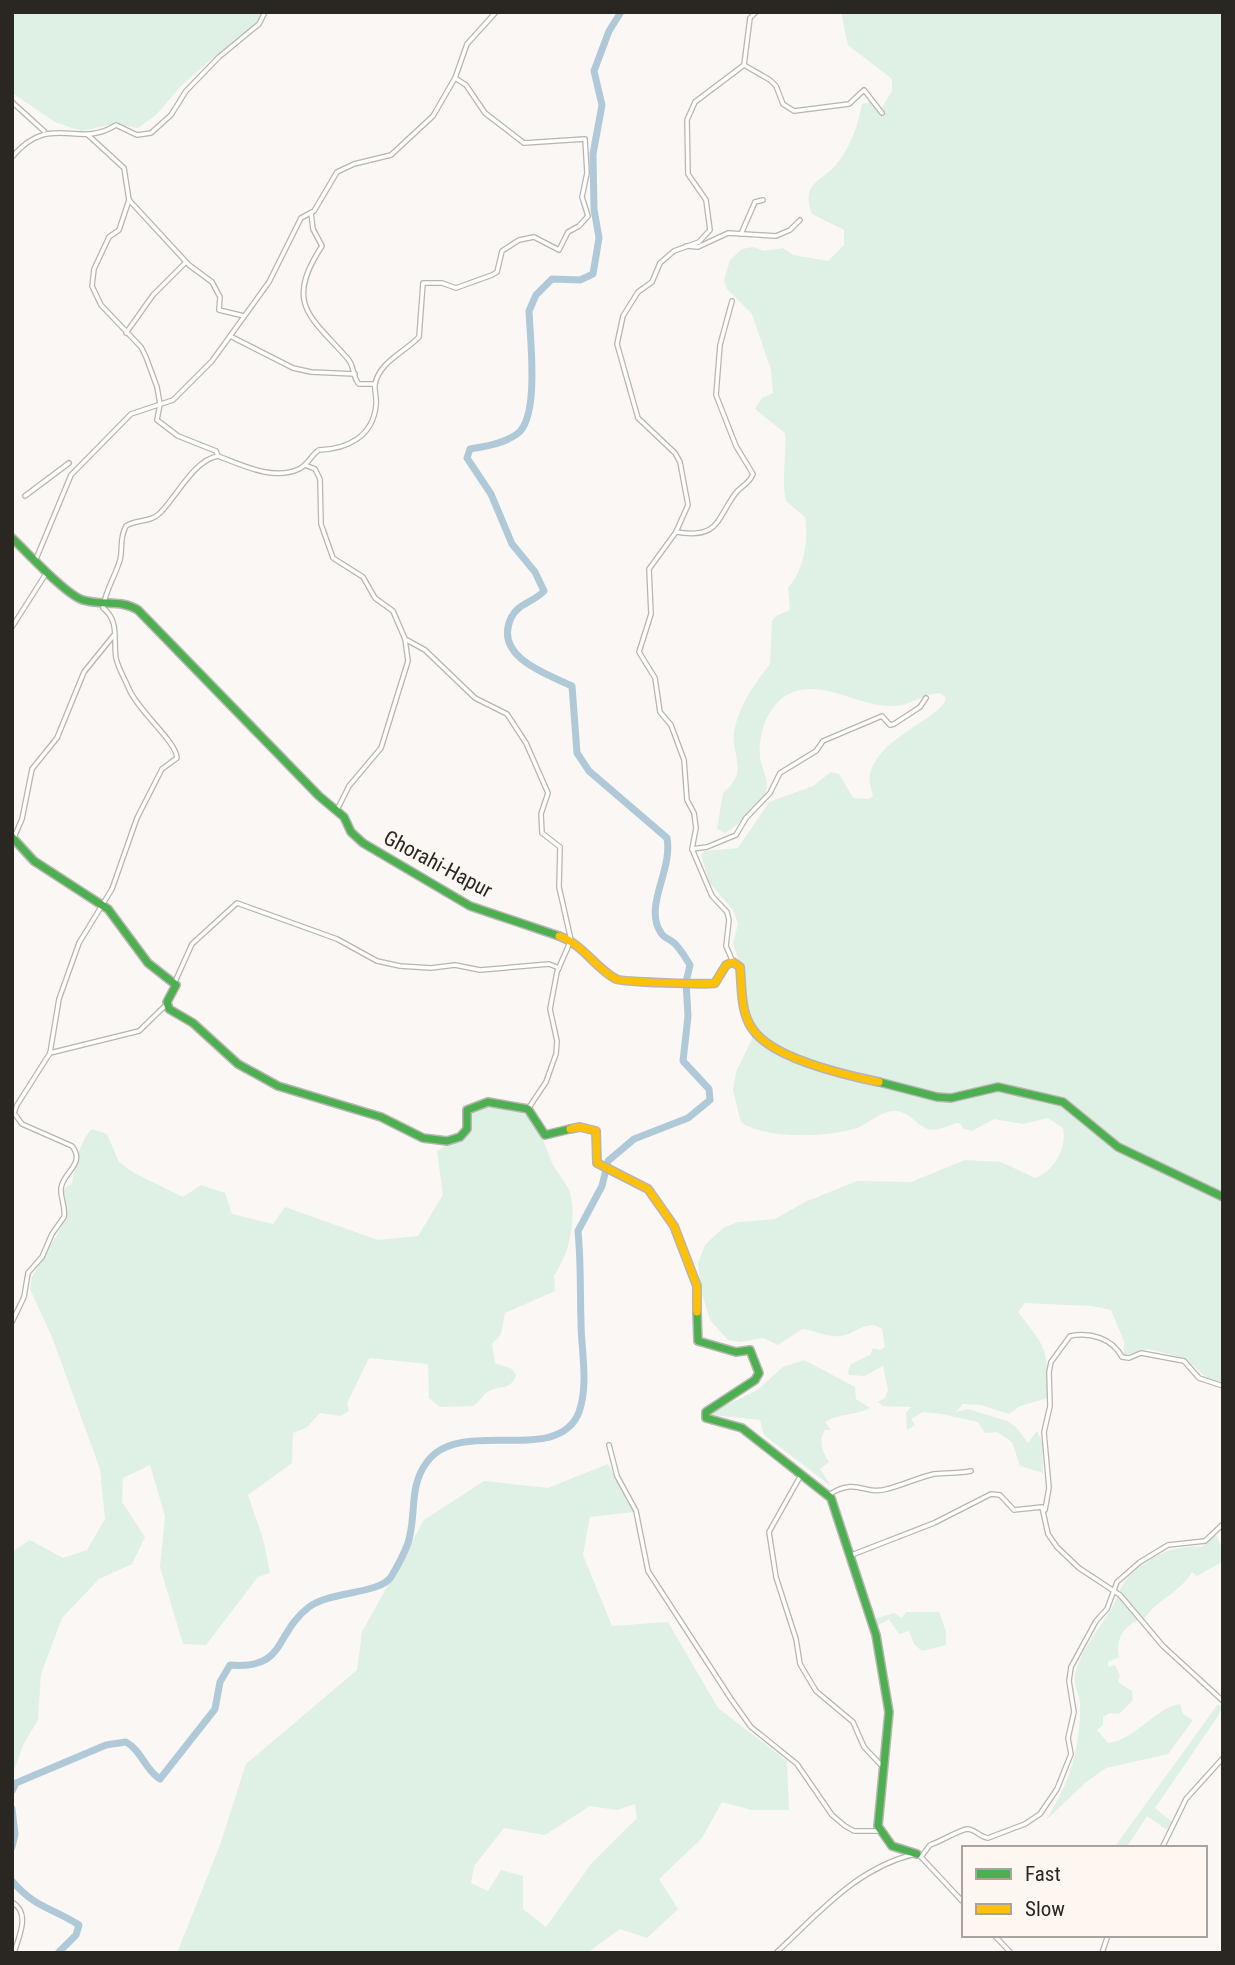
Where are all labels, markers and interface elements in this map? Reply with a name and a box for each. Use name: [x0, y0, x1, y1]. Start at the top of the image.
street label: Ghorahi-Hapur: [380, 825, 496, 903]
legend: [962, 1846, 1207, 1937]
text: Fast: [1025, 1862, 1061, 1886]
text: Slow: [1025, 1897, 1065, 1921]

